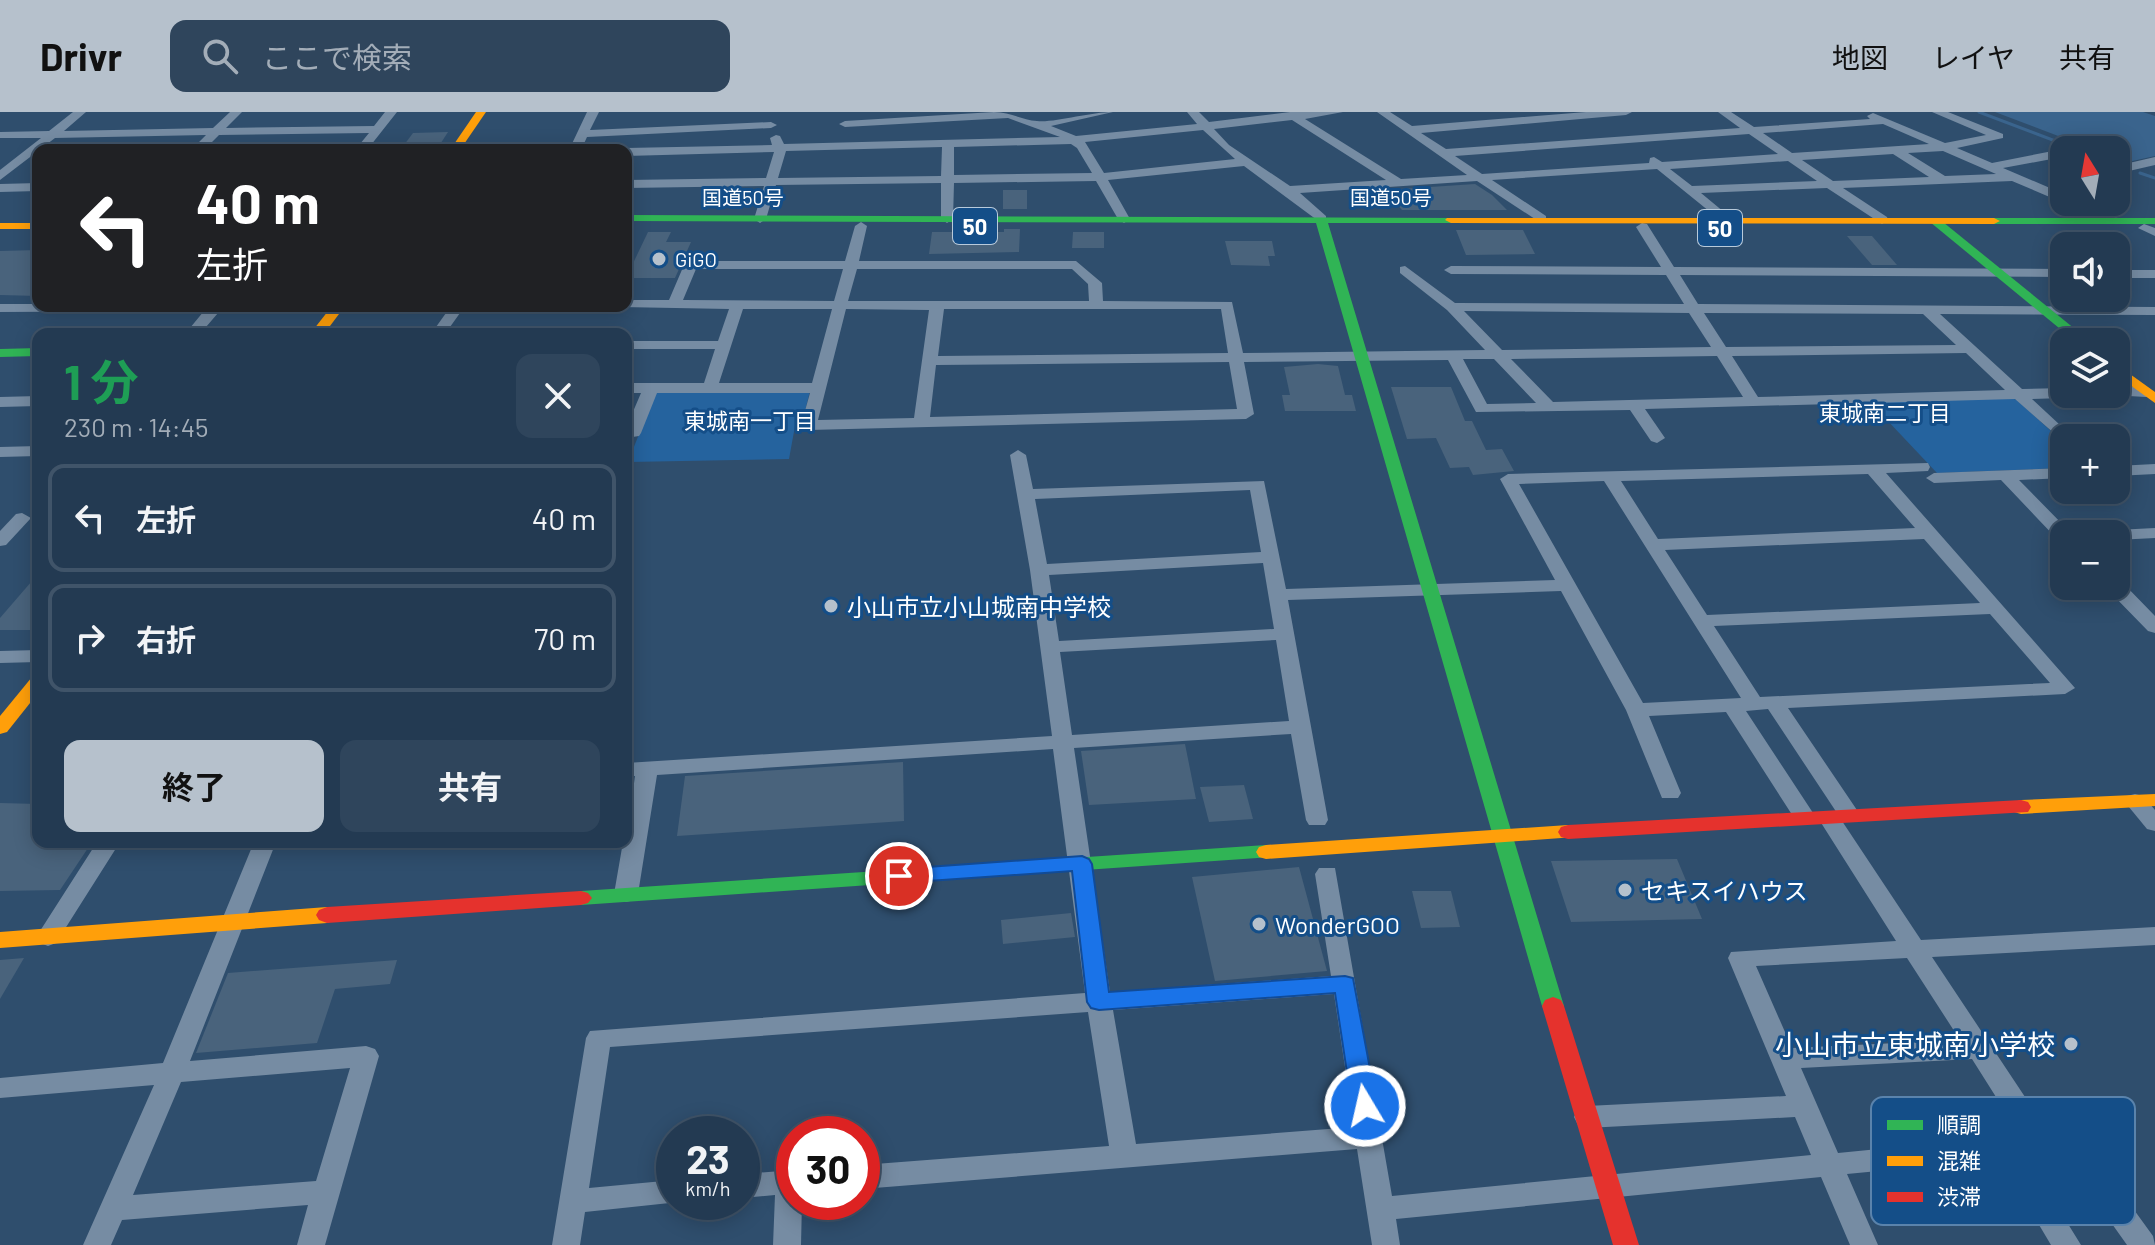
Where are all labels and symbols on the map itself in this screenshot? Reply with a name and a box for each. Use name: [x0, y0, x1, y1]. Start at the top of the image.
north arrow: [2050, 136, 2130, 216]
street label: 国道50号: [702, 185, 784, 209]
street label: 国道50号: [1350, 185, 1432, 209]
road number: 50: [953, 208, 997, 244]
road number: 50: [1698, 210, 1742, 246]
place label: GiGO: [675, 247, 717, 271]
marker: GiGO: [650, 250, 668, 268]
district label: 東城南二丁目: [1819, 399, 1951, 425]
district label: 東城南一丁目: [684, 407, 816, 433]
place label: 小山市立小山城南中学校: [847, 592, 1111, 621]
marker: 小山市立小山城南中学校: [822, 597, 840, 615]
pin: [865, 842, 933, 910]
place label: セキスイハウス: [1641, 876, 1808, 905]
marker: セキスイハウス: [1616, 881, 1634, 899]
place label: WonderGOO: [1275, 910, 1400, 939]
marker: WonderGOO: [1250, 915, 1268, 933]
place label: 小山市立東城南小学校: [1775, 1027, 2055, 1061]
marker: 小山市立東城南小学校: [2062, 1035, 2080, 1053]
position arrow: [1323, 1064, 1407, 1148]
legend: [1871, 1097, 2135, 1225]
text: 順調: [1937, 1111, 1981, 1137]
speed limit sign: 30: [776, 1116, 880, 1220]
text: 混雑: [1937, 1147, 1981, 1173]
text: 渋滞: [1937, 1183, 1981, 1209]

